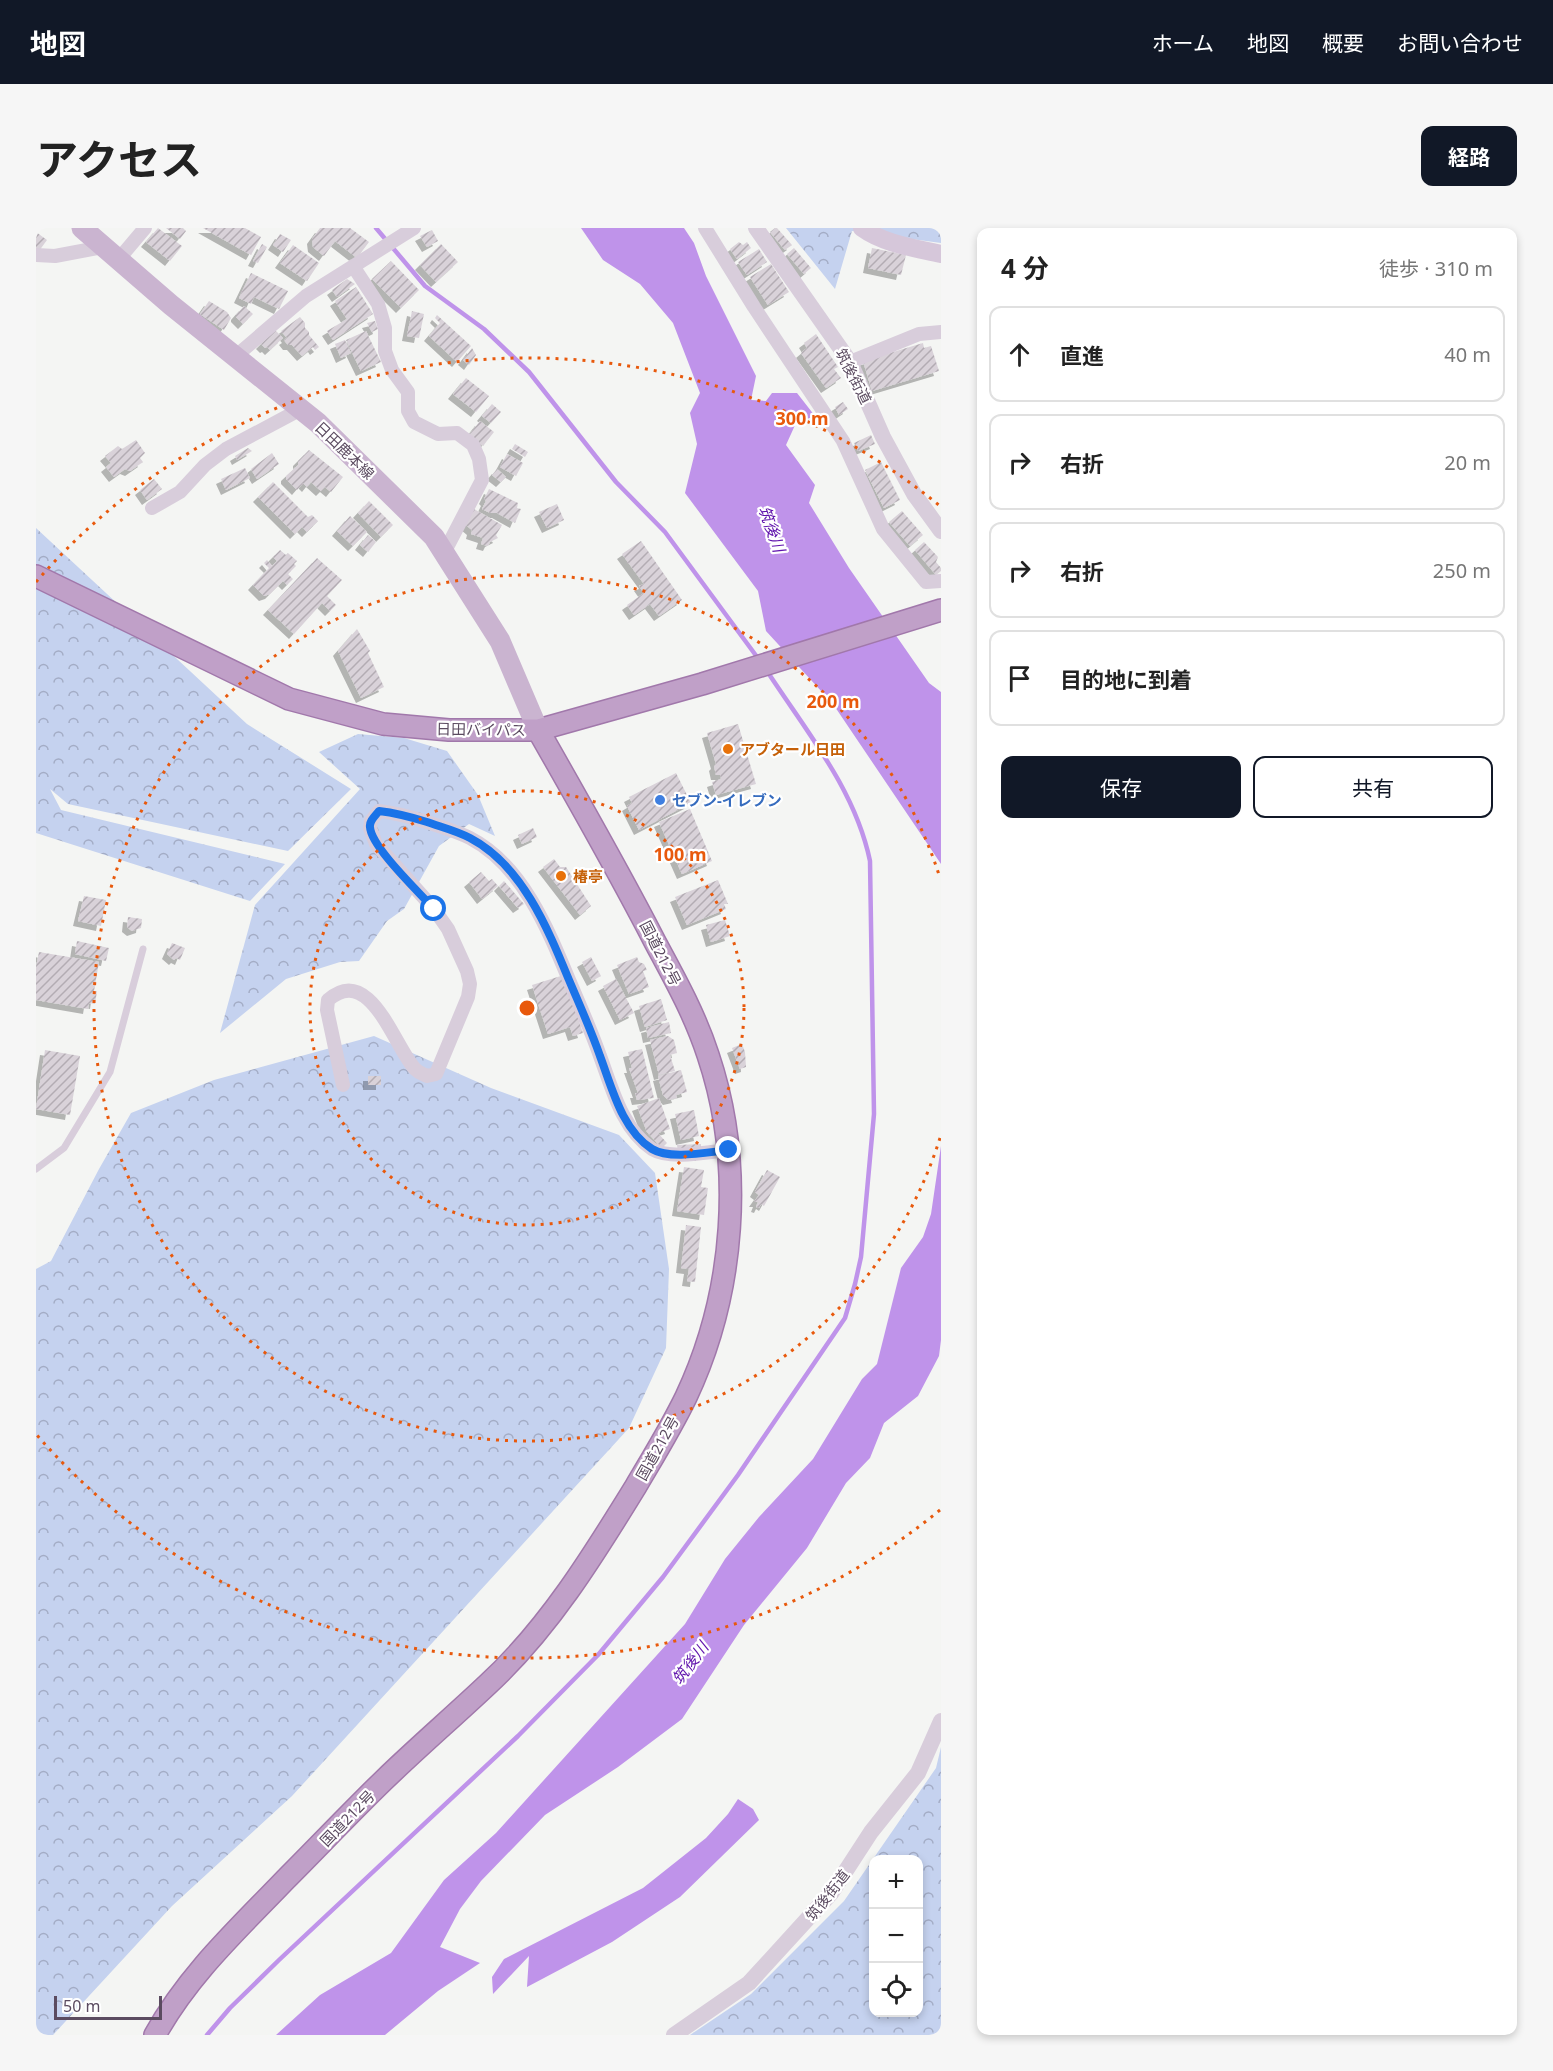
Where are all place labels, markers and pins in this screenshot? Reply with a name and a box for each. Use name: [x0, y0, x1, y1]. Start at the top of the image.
place label: アブタール日田: [740, 739, 845, 759]
marker: アブタール日田: [721, 742, 735, 756]
place label: セブン-イレブン: [672, 790, 782, 810]
marker: セブン-イレブン: [653, 793, 667, 807]
place label: 椿亭: [573, 866, 603, 886]
marker: 椿亭: [554, 869, 568, 883]
centre of rings: [517, 998, 537, 1018]

